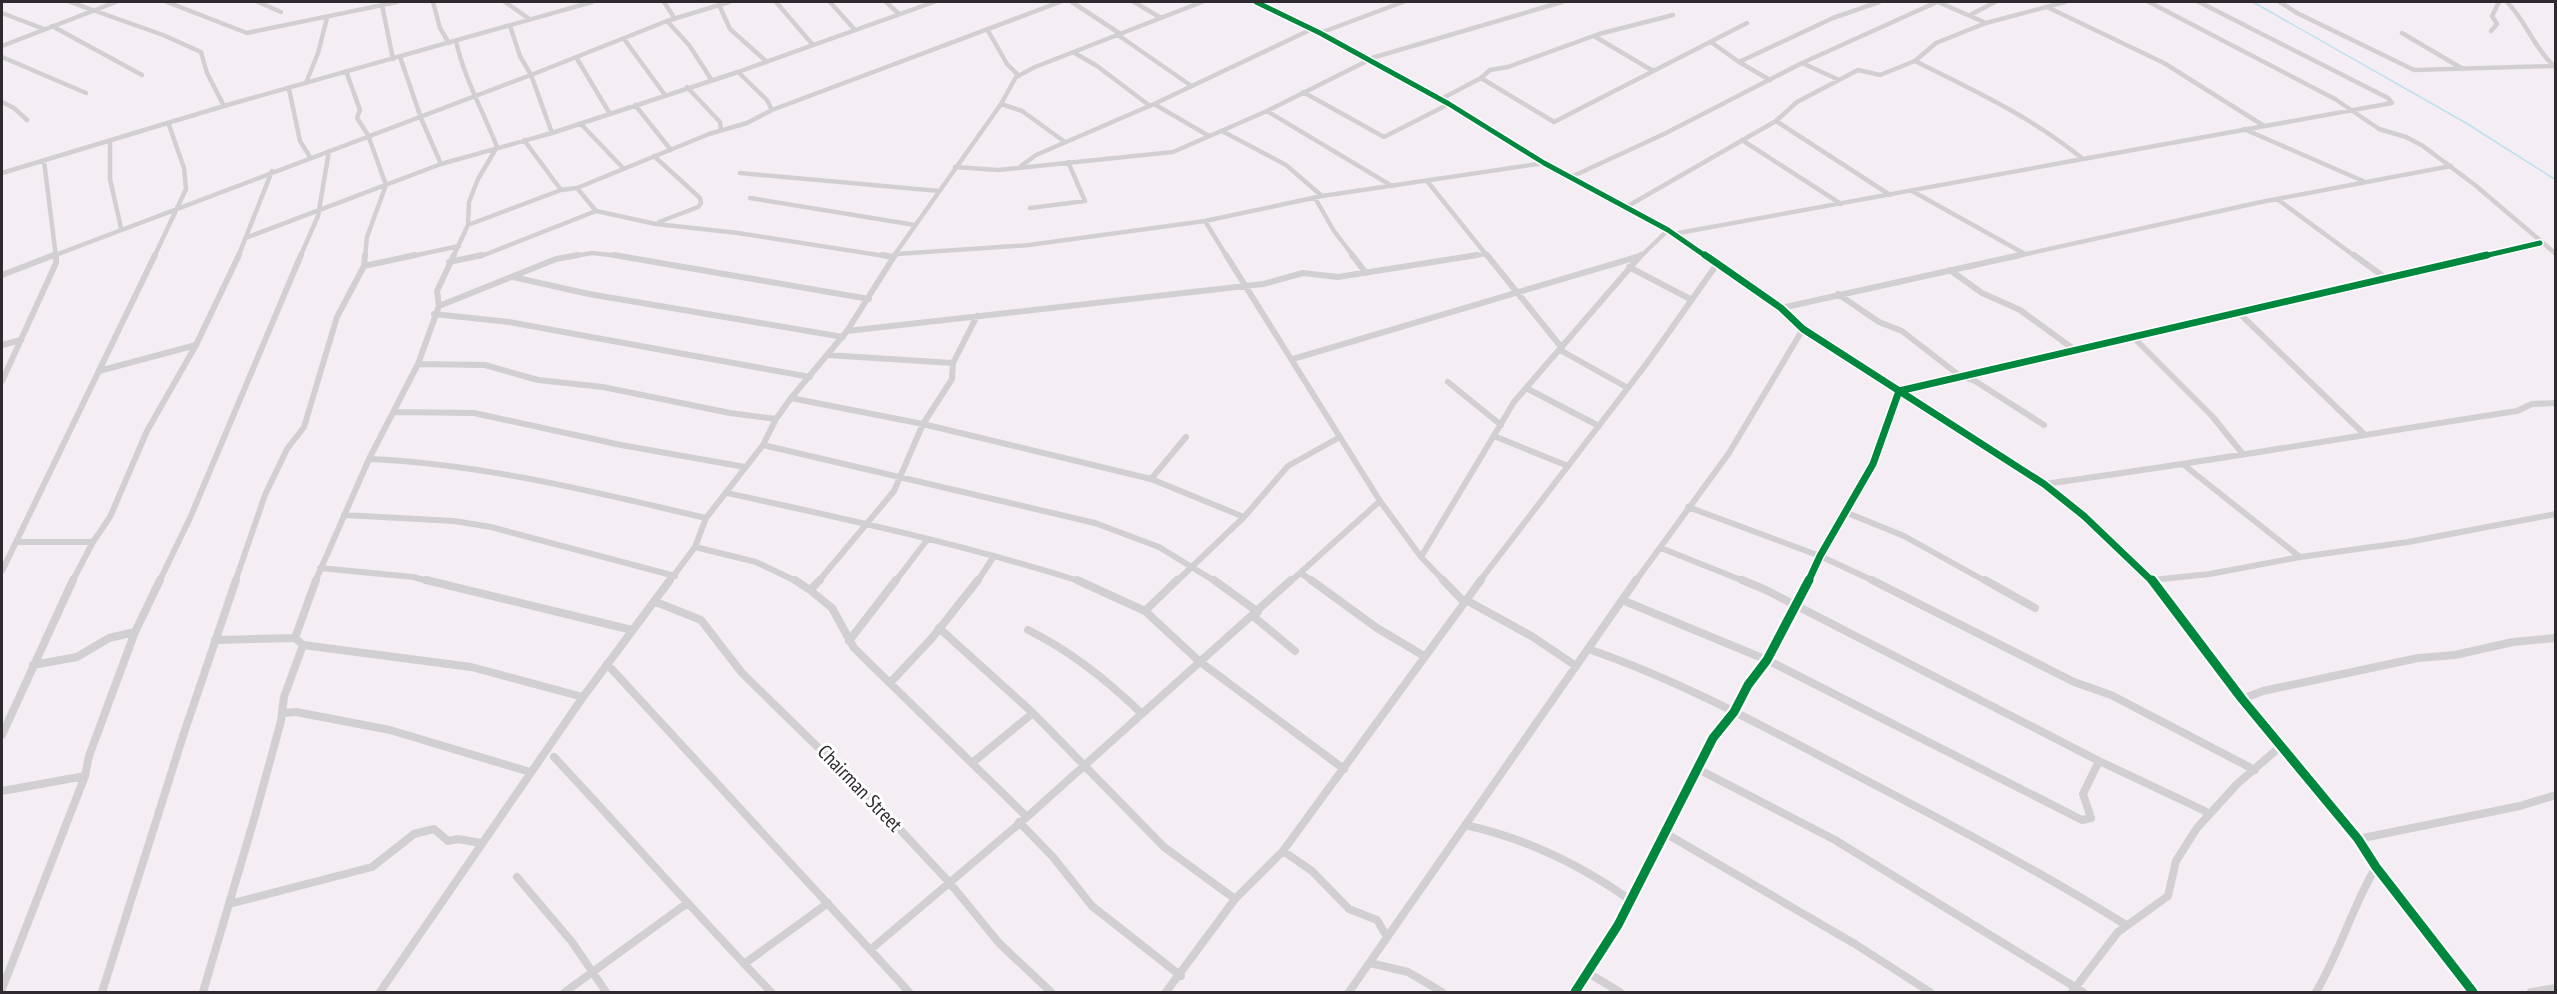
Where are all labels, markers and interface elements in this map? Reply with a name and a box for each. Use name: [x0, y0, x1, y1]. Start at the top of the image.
street label: Chairman Street: [812, 739, 908, 837]

